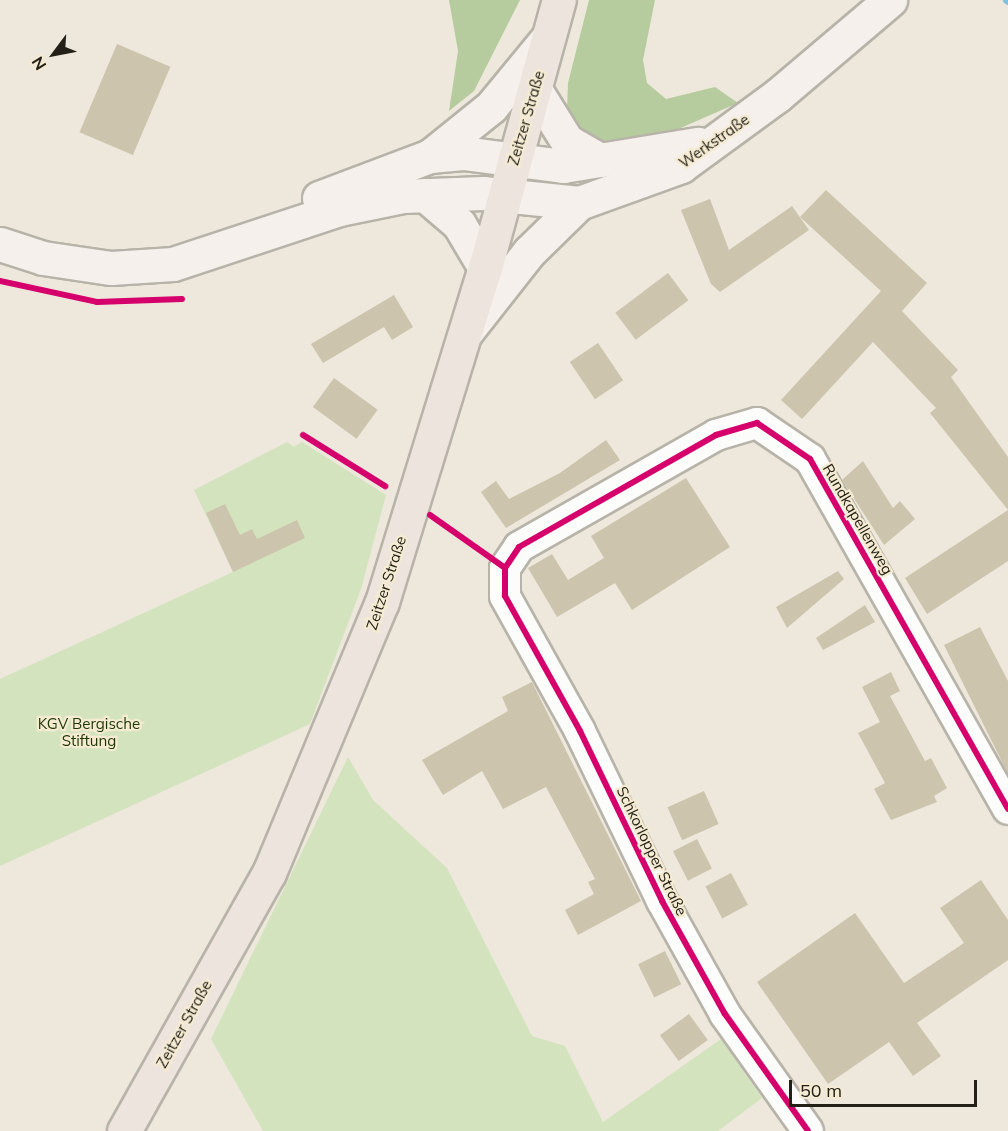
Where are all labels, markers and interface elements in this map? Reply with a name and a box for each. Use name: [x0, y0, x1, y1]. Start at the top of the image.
north arrow: [24, 24, 84, 84]
text: N: [27, 53, 50, 74]
street label: Zeitzer Straße: [504, 69, 548, 167]
street label: Werkstraße: [675, 110, 753, 172]
street label: Rundkapellenweg: [819, 460, 897, 578]
street label: Zeitzer Straße: [362, 534, 410, 632]
park label: KGV Bergische Stiftung: [38, 714, 140, 749]
street label: Schkorlopper Straße: [613, 784, 691, 918]
street label: Zeitzer Straße: [153, 977, 215, 1071]
scale bar: [792, 1068, 980, 1106]
text: 50 m: [800, 1079, 842, 1102]

